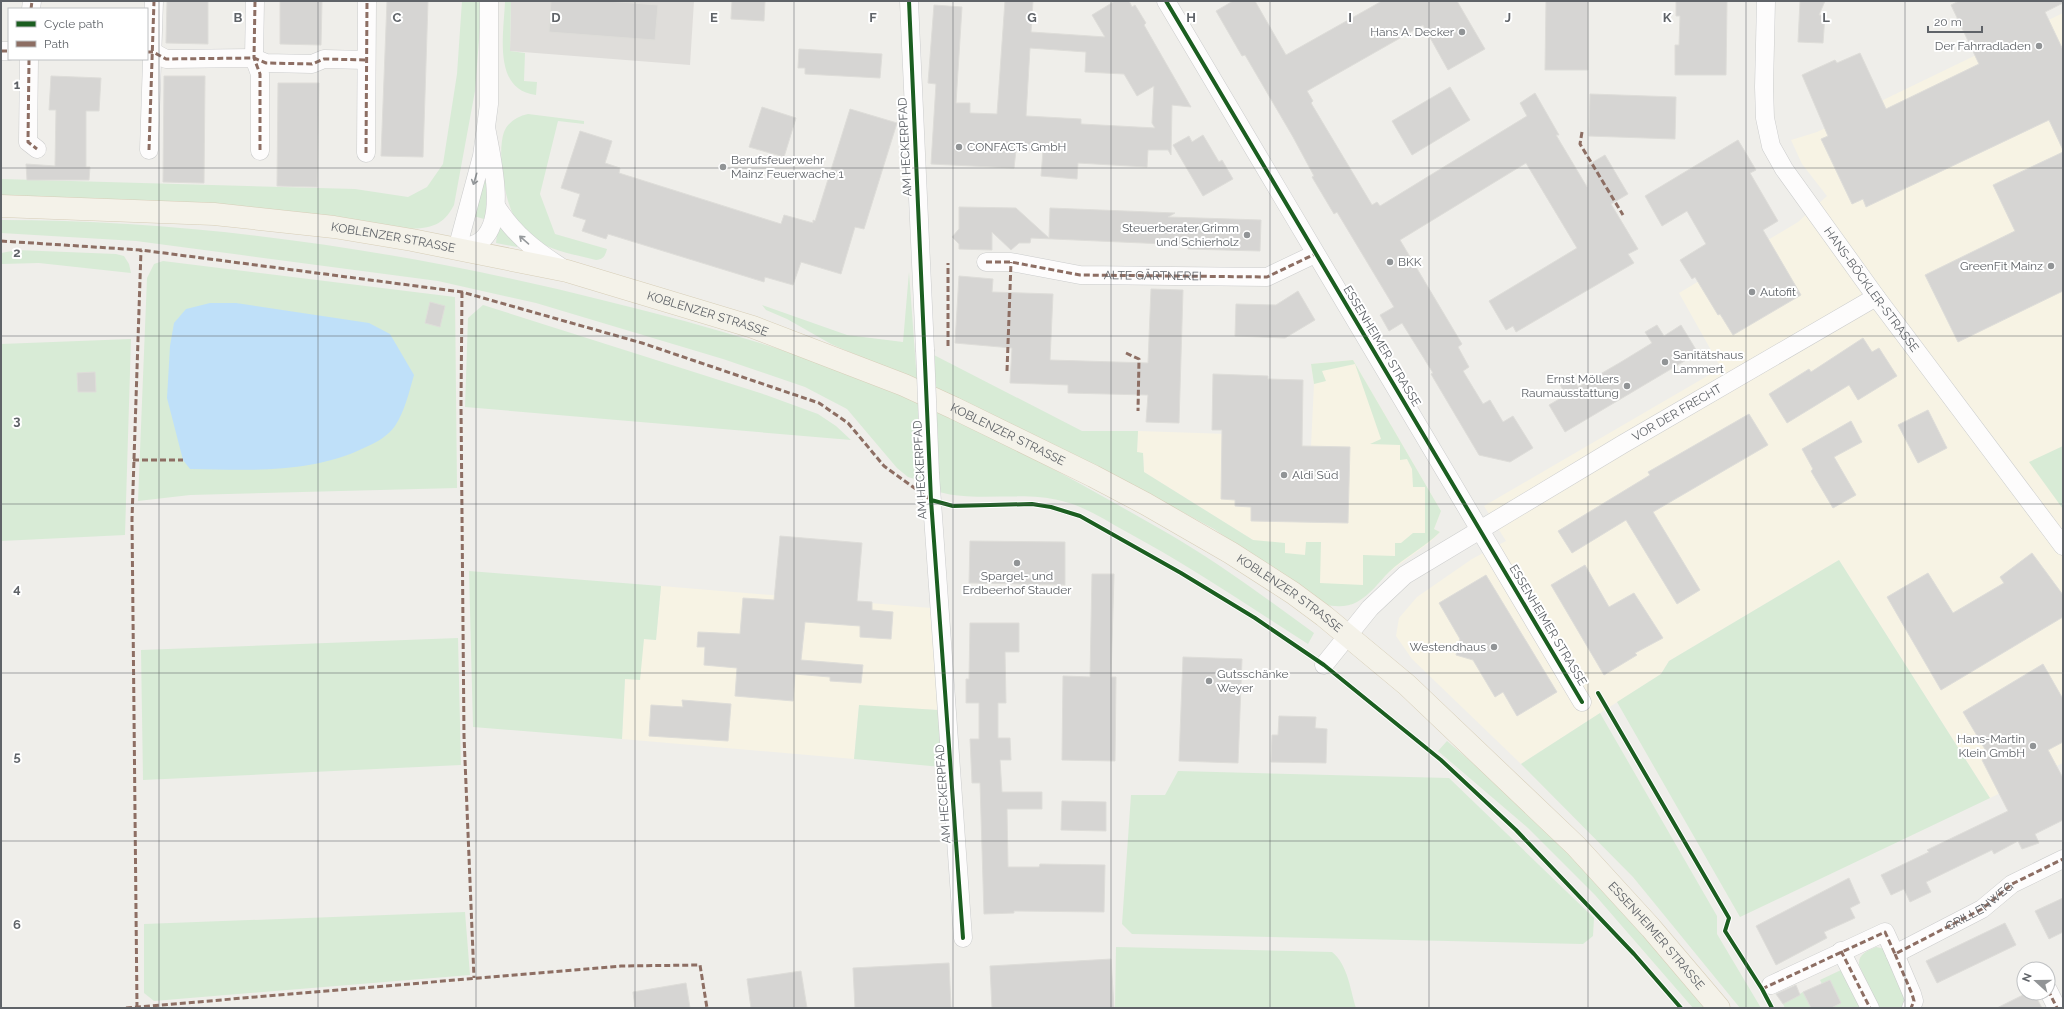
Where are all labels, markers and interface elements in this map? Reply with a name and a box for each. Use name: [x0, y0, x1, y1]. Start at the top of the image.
legend: [8, 8, 148, 60]
scale bar: [1928, 8, 1982, 34]
text: B: [234, 10, 243, 25]
text: C: [393, 10, 402, 25]
text: D: [551, 10, 561, 25]
text: E: [710, 10, 718, 25]
text: F: [869, 10, 877, 25]
text: G: [1027, 10, 1037, 25]
text: H: [1186, 10, 1196, 25]
text: I: [1348, 10, 1352, 25]
text: J: [1505, 10, 1511, 25]
text: K: [1663, 10, 1672, 25]
text: L: [1822, 10, 1830, 25]
text: 20 m: [1934, 15, 1962, 29]
text: Cycle path: [44, 17, 103, 31]
place label: Hans A. Decker: [1370, 25, 1455, 39]
marker: Hans A. Decker: [1457, 27, 1467, 37]
text: Path: [44, 37, 69, 51]
place label: Der Fahrradladen: [1935, 39, 2031, 53]
marker: Der Fahrradladen: [2034, 41, 2044, 51]
text: 1: [14, 77, 21, 92]
street label: AM HECKERPFAD: [895, 97, 915, 197]
place label: CONFACTs GmbH: [967, 140, 1066, 154]
marker: CONFACTs GmbH: [954, 142, 964, 152]
place label: Berufsfeuerwehr Mainz Feuerwache 1: [731, 153, 844, 181]
marker: Berufsfeuerwehr Mainz Feuerwache 1: [718, 162, 728, 172]
one-way arrow: [471, 172, 478, 185]
street label: KOBLENZER STRASSE: [330, 220, 457, 256]
place label: Steuerberater Grimm und Schierholz: [1122, 221, 1239, 249]
street label: HANS-BÖCKLER-STRASSE: [1821, 224, 1922, 355]
marker: Steuerberater Grimm und Schierholz: [1242, 230, 1252, 240]
one-way arrow: [519, 236, 529, 245]
text: 2: [13, 245, 21, 260]
place label: BKK: [1398, 255, 1422, 269]
marker: BKK: [1385, 257, 1395, 267]
place label: GreenFit Mainz: [1960, 259, 2043, 273]
marker: GreenFit Mainz: [2046, 261, 2056, 271]
street label: ALTE GÄRTNEREI: [1104, 268, 1202, 283]
street label: ESSENHEIMER STRASSE: [1340, 283, 1424, 409]
place label: Autofit: [1760, 285, 1796, 299]
marker: Autofit: [1747, 287, 1757, 297]
street label: KOBLENZER STRASSE: [645, 289, 770, 339]
place label: Sanitätshaus Lammert: [1673, 348, 1743, 376]
marker: Sanitätshaus Lammert: [1660, 357, 1670, 367]
place label: Ernst Möllers Raumausstattung: [1521, 372, 1619, 400]
marker: Ernst Möllers Raumausstattung: [1622, 381, 1632, 391]
street label: VOR DER FRECHT: [1630, 381, 1725, 444]
street label: KOBLENZER STRASSE: [948, 400, 1068, 468]
text: 3: [13, 413, 21, 428]
street label: AM HECKERPFAD: [910, 420, 930, 520]
place label: Aldi Süd: [1292, 468, 1338, 482]
marker: Aldi Süd: [1279, 470, 1289, 480]
street label: KOBLENZER STRASSE: [1234, 552, 1345, 635]
marker: Spargel- und Erdbeerhof Stauder: [1012, 558, 1022, 568]
street label: ESSENHEIMER STRASSE: [1506, 562, 1590, 688]
place label: Spargel- und Erdbeerhof Stauder: [963, 569, 1072, 597]
text: 4: [13, 581, 21, 596]
place label: Westendhaus: [1410, 640, 1486, 654]
marker: Westendhaus: [1489, 642, 1499, 652]
place label: Gutsschänke Weyer: [1217, 667, 1289, 695]
marker: Gutsschänke Weyer: [1204, 676, 1214, 686]
place label: Hans-Martin Klein GmbH: [1957, 732, 2025, 760]
marker: Hans-Martin Klein GmbH: [2028, 741, 2038, 751]
street label: AM HECKERPFAD: [933, 744, 953, 844]
text: 5: [13, 749, 21, 764]
street label: ESSENHEIMER STRASSE: [1605, 879, 1707, 992]
street label: GRILLENWEG: [1943, 879, 2016, 934]
text: 6: [13, 917, 21, 932]
north arrow: [2016, 961, 2056, 1001]
text: N: [2020, 971, 2035, 984]

